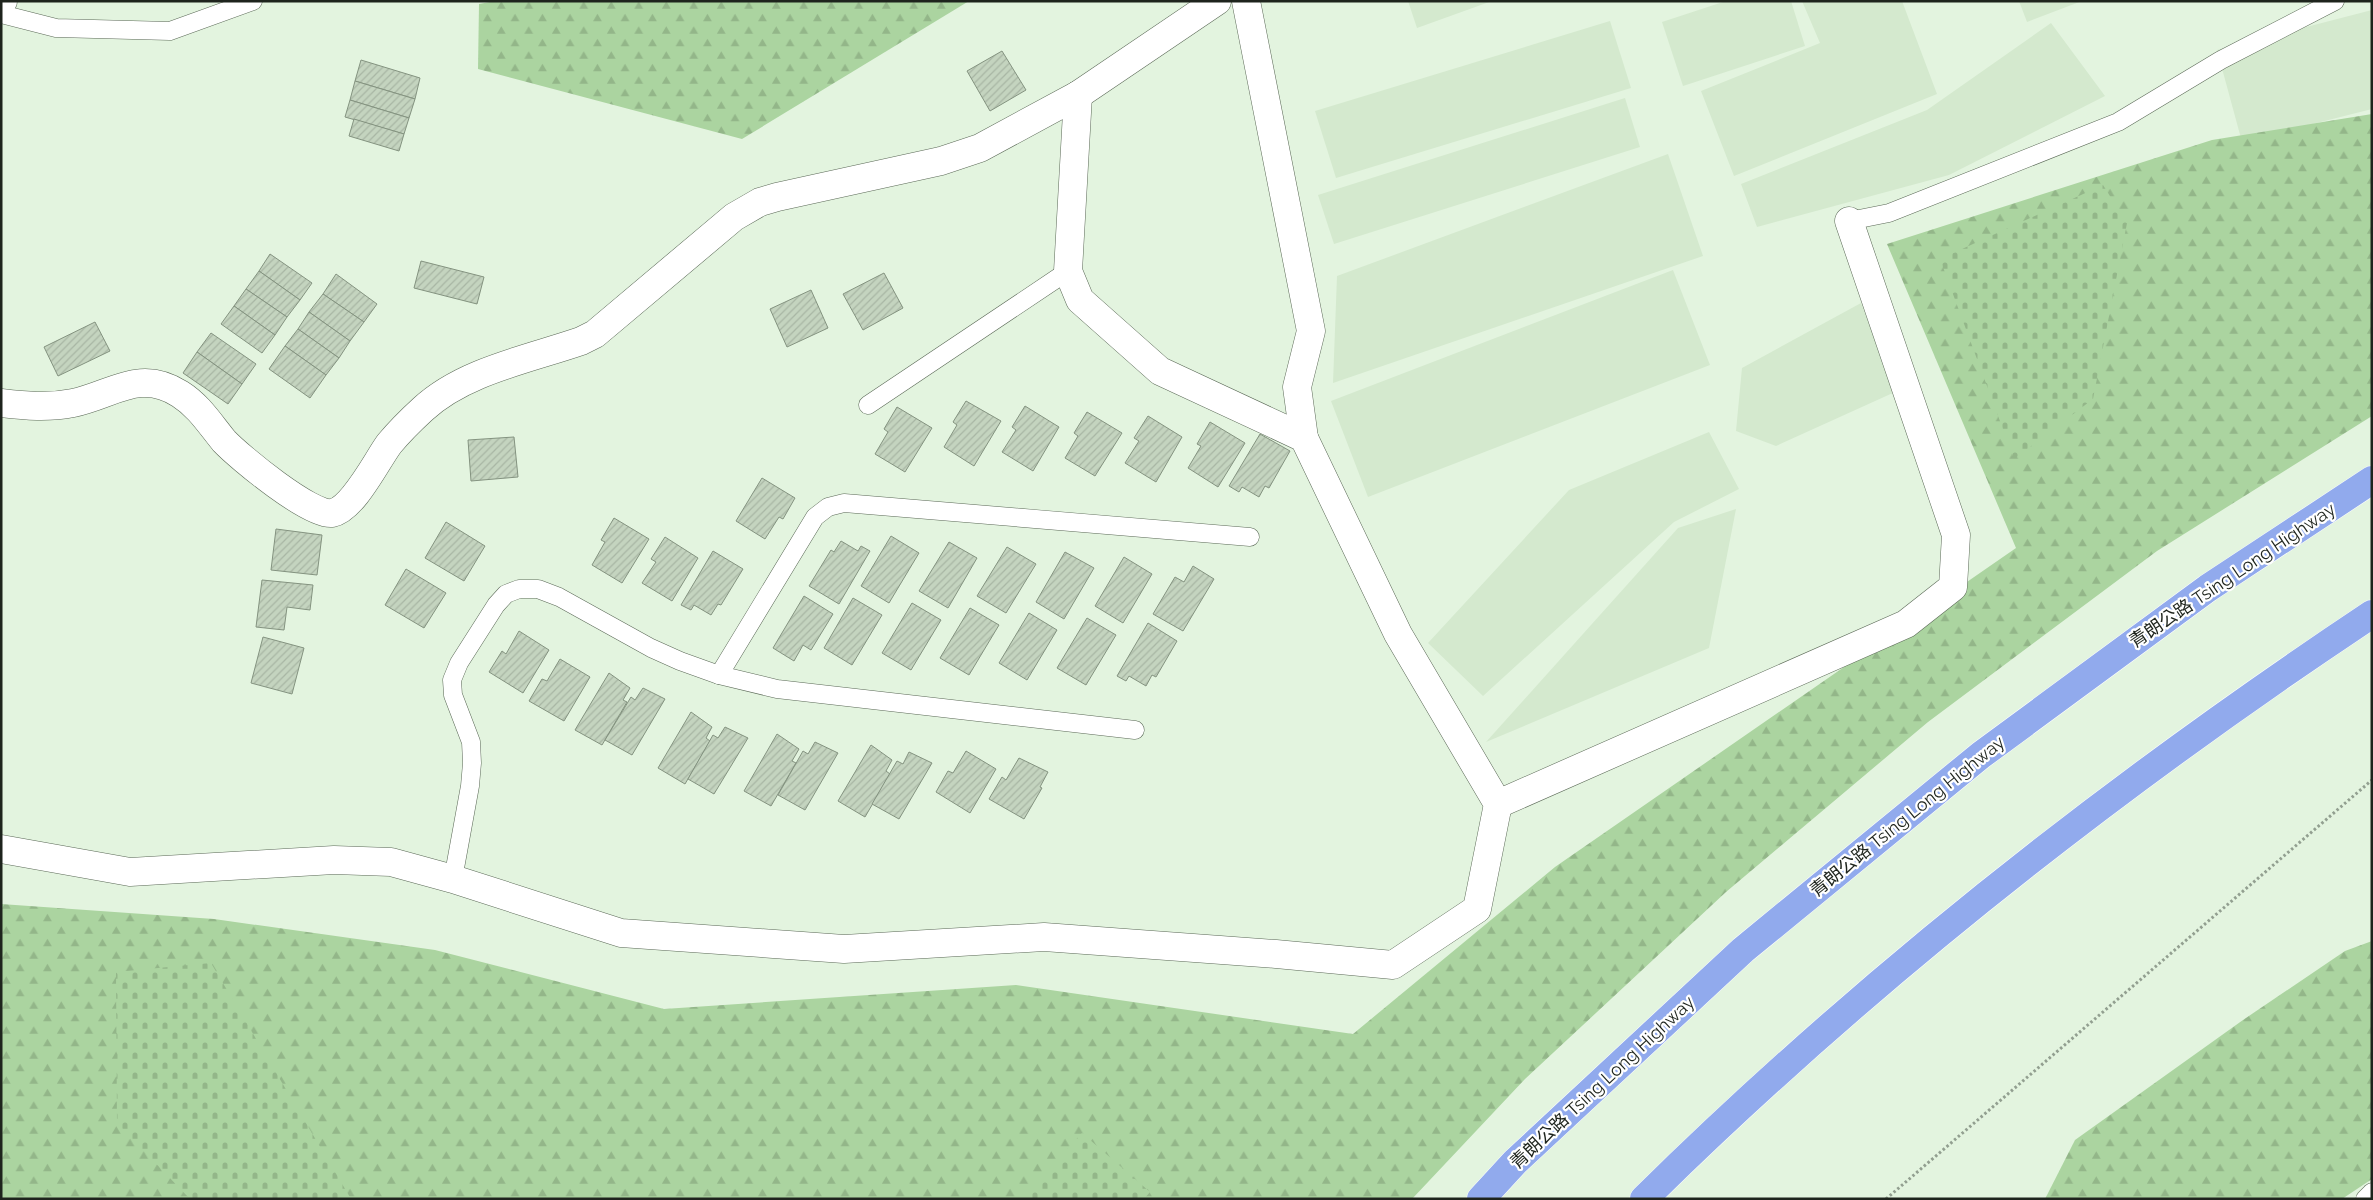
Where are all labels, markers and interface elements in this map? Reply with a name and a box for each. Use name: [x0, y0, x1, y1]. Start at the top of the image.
street label: 青朗公路 Tsing Long Highway: [2125, 498, 2339, 652]
street label: 青朗公路 Tsing Long Highway: [1806, 731, 2009, 901]
street label: 青朗公路 Tsing Long Highway: [1506, 991, 1699, 1173]

